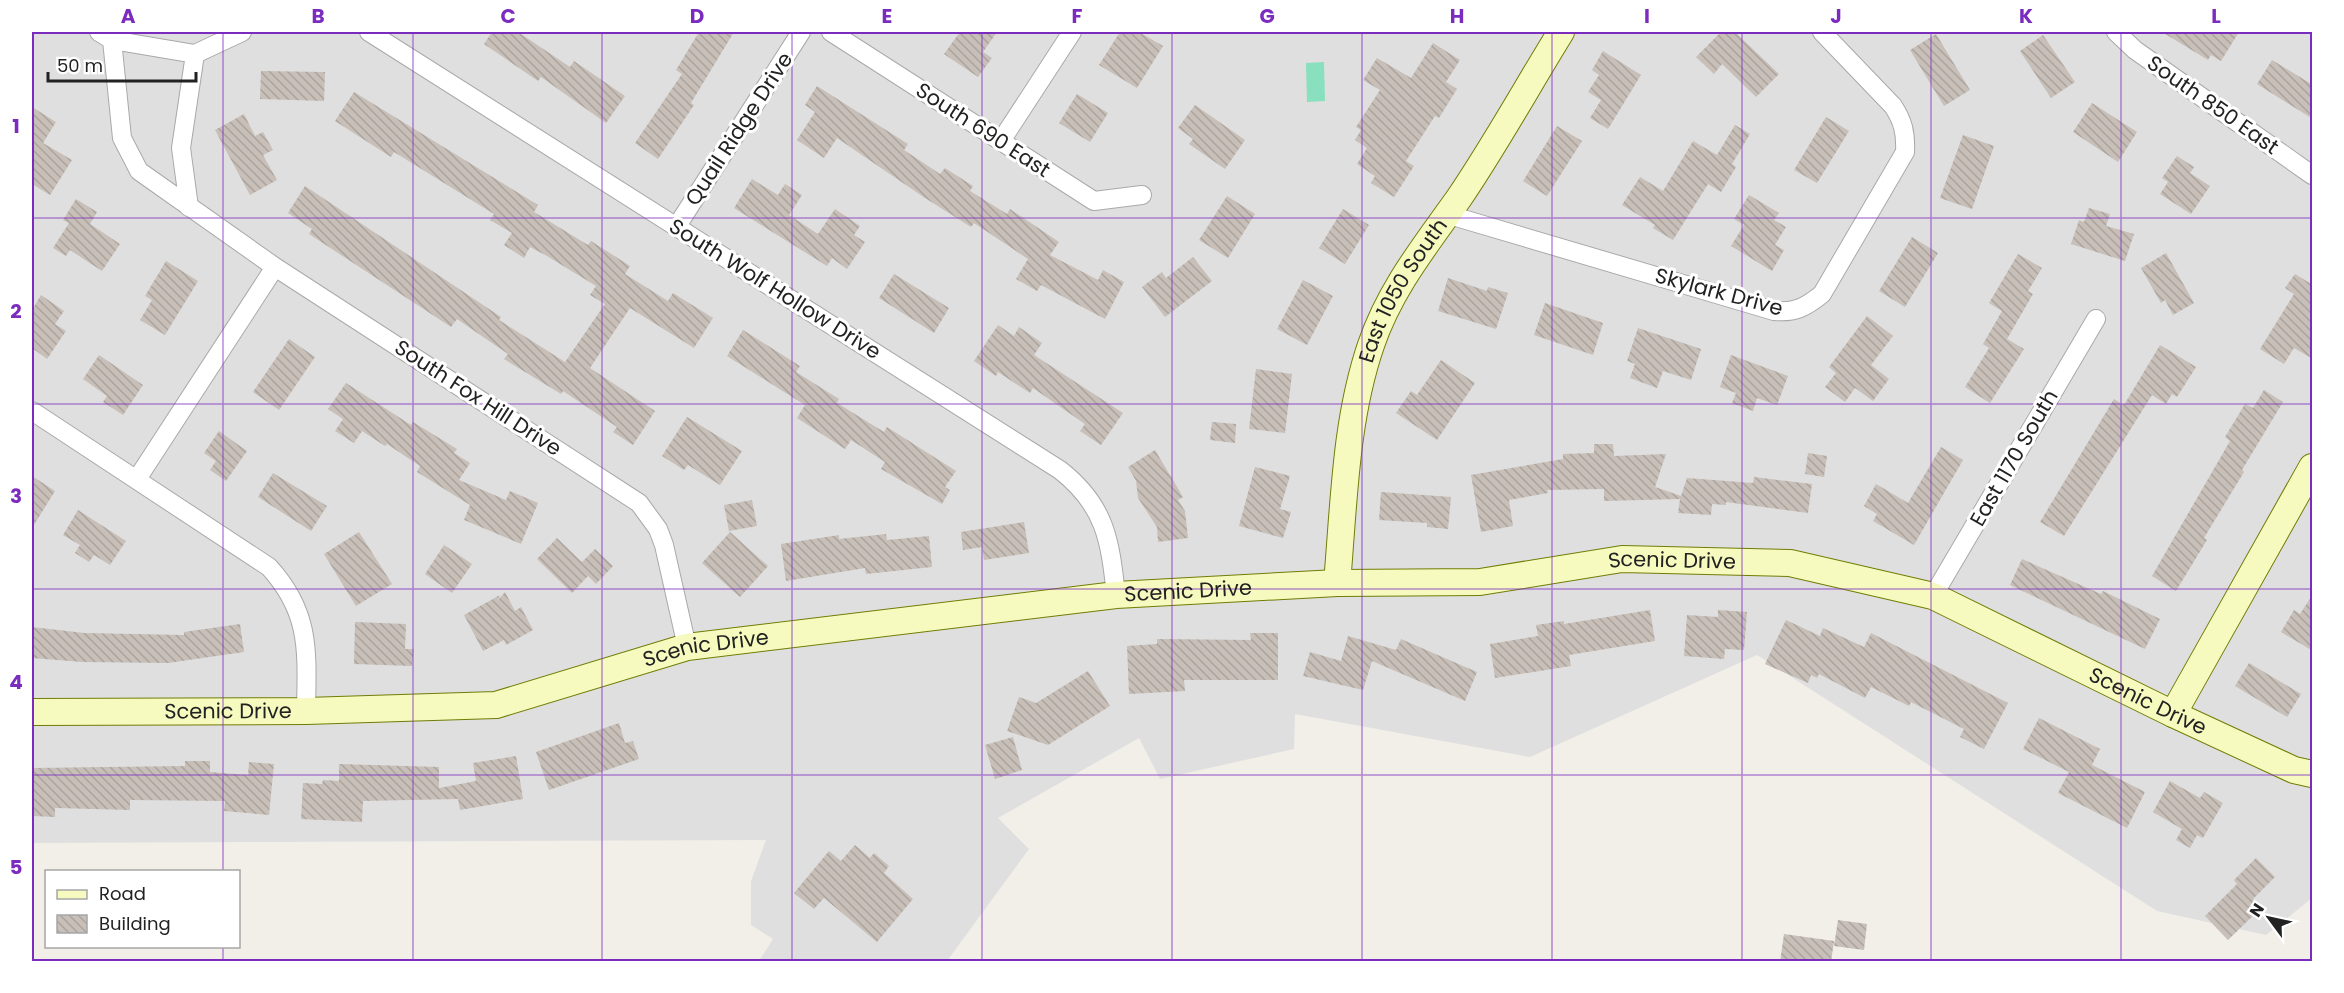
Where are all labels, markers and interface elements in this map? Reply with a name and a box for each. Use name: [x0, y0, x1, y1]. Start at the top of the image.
text: A: [121, 2, 136, 30]
text: B: [311, 2, 325, 30]
text: C: [500, 2, 516, 30]
text: D: [690, 2, 704, 30]
text: E: [882, 2, 892, 30]
text: F: [1072, 2, 1083, 30]
text: G: [1259, 2, 1275, 30]
text: H: [1450, 2, 1464, 30]
text: I: [1644, 2, 1650, 30]
text: J: [1830, 2, 1842, 30]
text: K: [2019, 2, 2033, 30]
text: L: [2211, 2, 2221, 30]
scale bar: [48, 45, 196, 83]
street label: Quail Ridge Drive: [678, 46, 799, 211]
street label: South 850 East: [2142, 48, 2285, 161]
text: 50 m: [57, 53, 103, 78]
street label: South 690 East: [910, 75, 1056, 184]
text: 1: [12, 112, 20, 140]
street label: South Wolf Hollow Drive: [664, 211, 887, 366]
street label: East 1050 South: [1351, 212, 1454, 366]
street label: Skylark Drive: [1652, 261, 1786, 323]
text: 2: [10, 297, 22, 325]
street label: South Fox Hill Drive: [389, 333, 567, 463]
street label: East 1170 South: [1963, 384, 2064, 531]
text: 3: [10, 482, 22, 510]
street label: Scenic Drive: [1606, 544, 1736, 576]
street label: Scenic Drive: [1123, 573, 1253, 609]
street label: Scenic Drive: [639, 622, 770, 674]
street label: Scenic Drive: [2084, 660, 2212, 742]
text: 4: [9, 668, 23, 696]
street label: Scenic Drive: [164, 696, 292, 726]
text: 5: [10, 853, 23, 881]
legend: [45, 870, 240, 948]
text: Road: [99, 881, 146, 906]
north arrow: [2239, 888, 2299, 948]
text: N: [2244, 899, 2270, 921]
text: Building: [99, 911, 171, 936]

